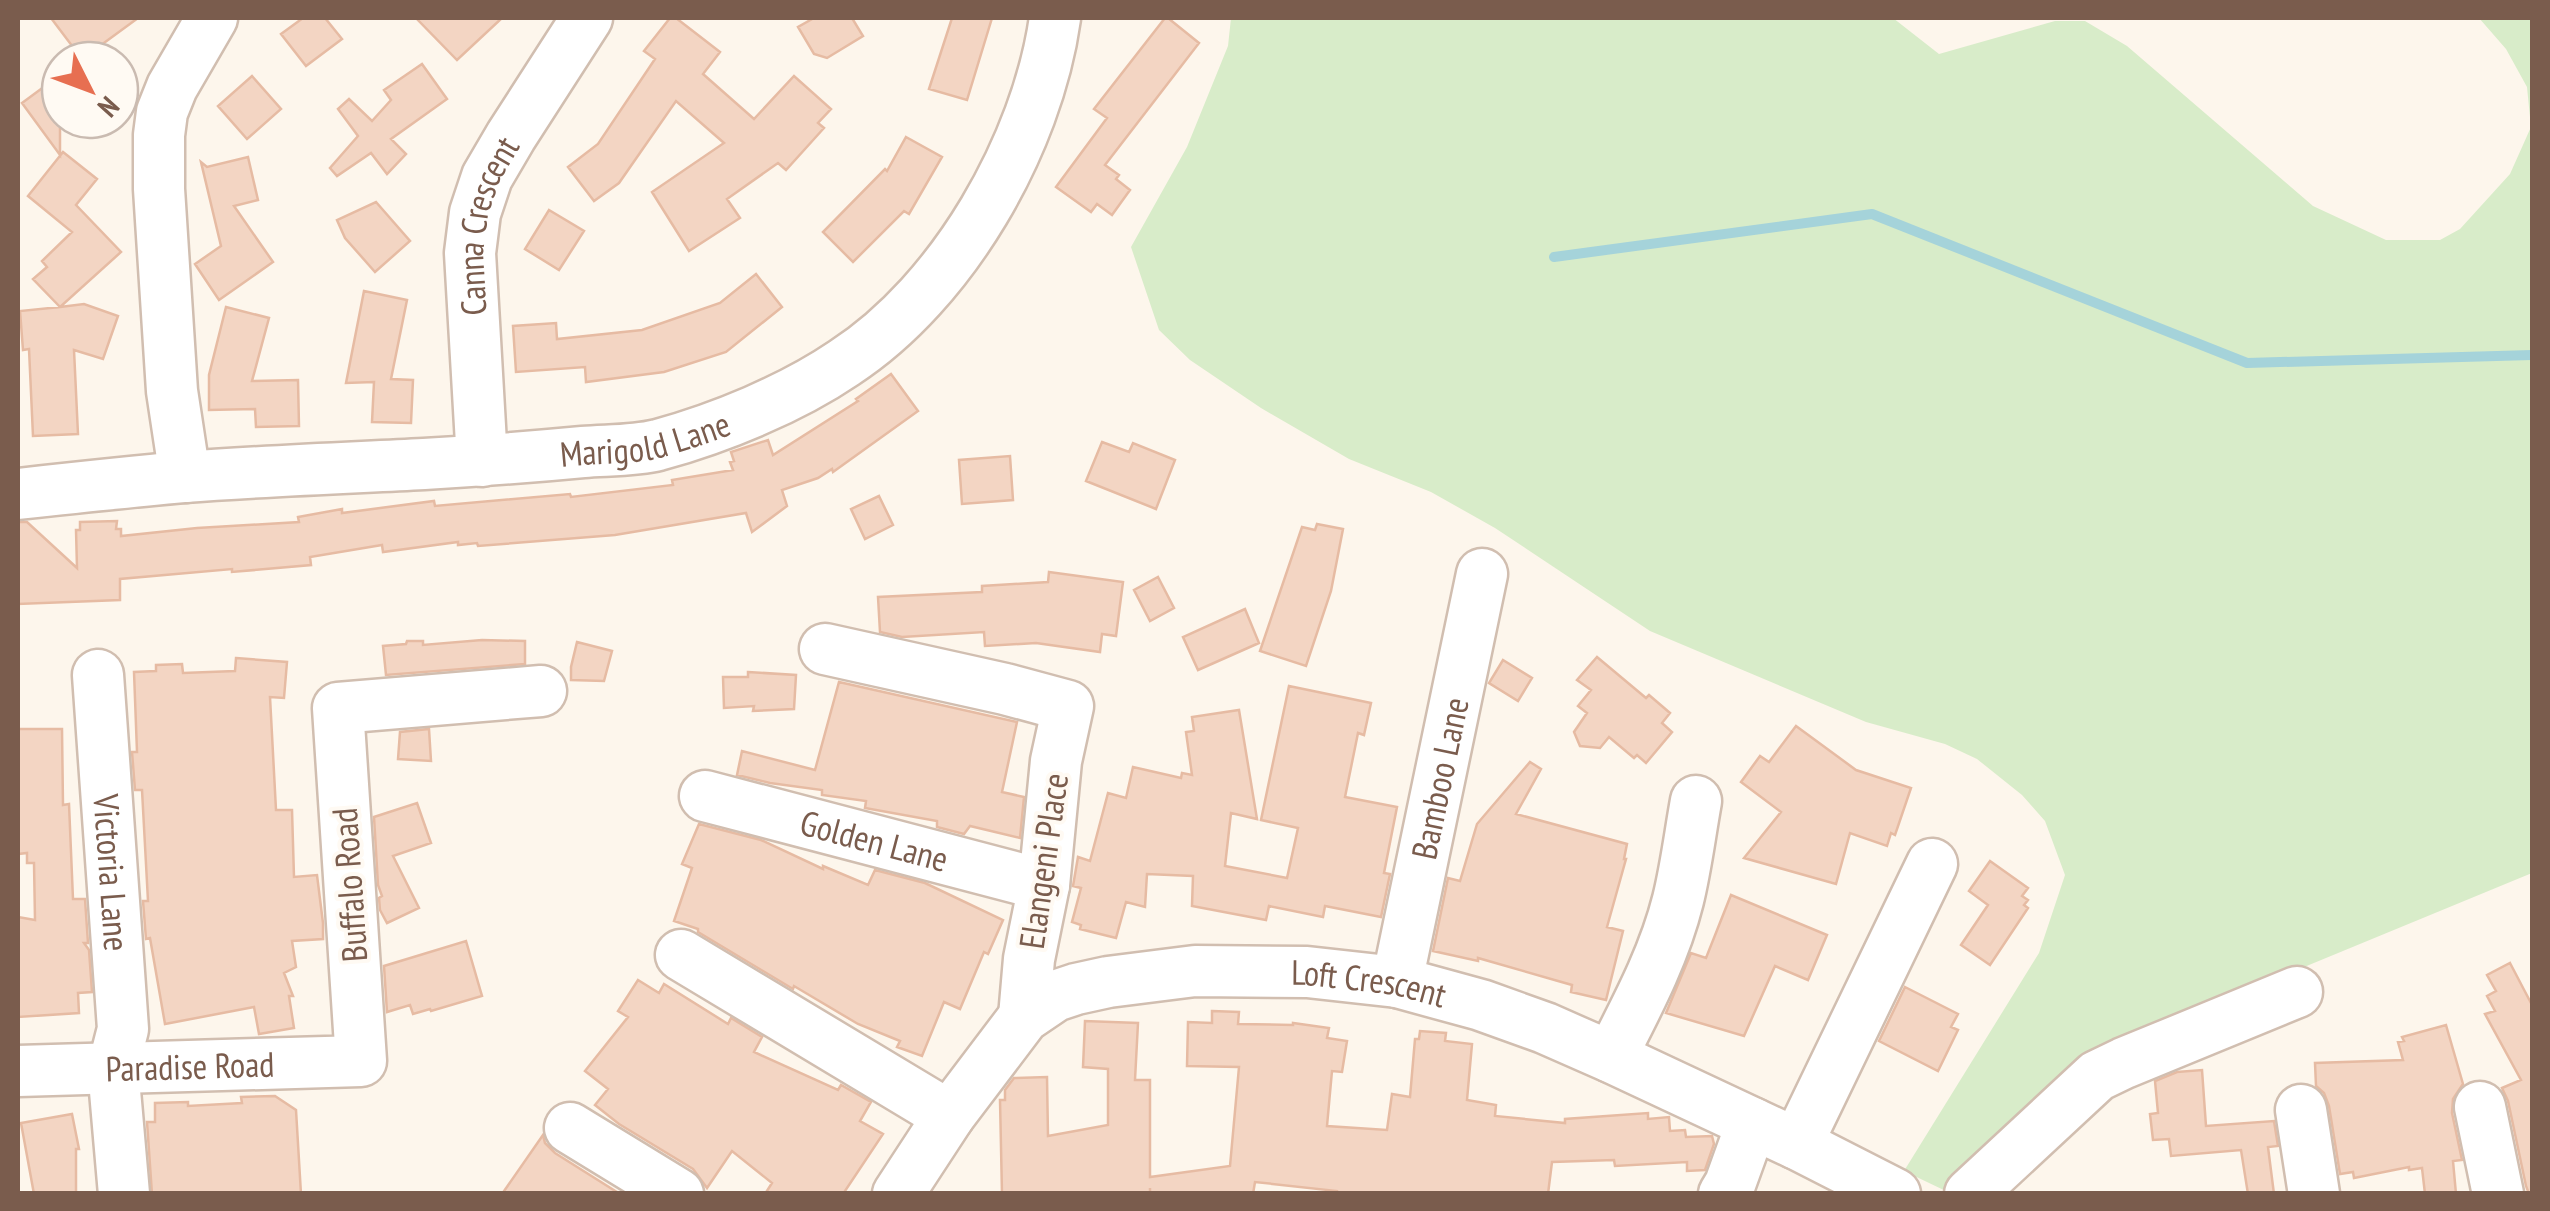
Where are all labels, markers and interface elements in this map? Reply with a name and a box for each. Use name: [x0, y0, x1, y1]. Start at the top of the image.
north arrow: [40, 40, 140, 140]
text: N: [90, 89, 128, 125]
street label: Canna Crescent: [447, 127, 529, 317]
street label: Marigold Lane: [558, 400, 736, 477]
street label: Bamboo Lane: [1400, 693, 1479, 863]
street label: Elangeni Place: [1008, 770, 1078, 952]
street label: Victoria Lane: [83, 791, 140, 953]
street label: Golden Lane: [795, 799, 953, 882]
street label: Buffalo Road: [321, 807, 377, 963]
street label: Loft Crescent: [1291, 949, 1452, 1018]
street label: Paradise Road: [105, 1041, 275, 1091]

